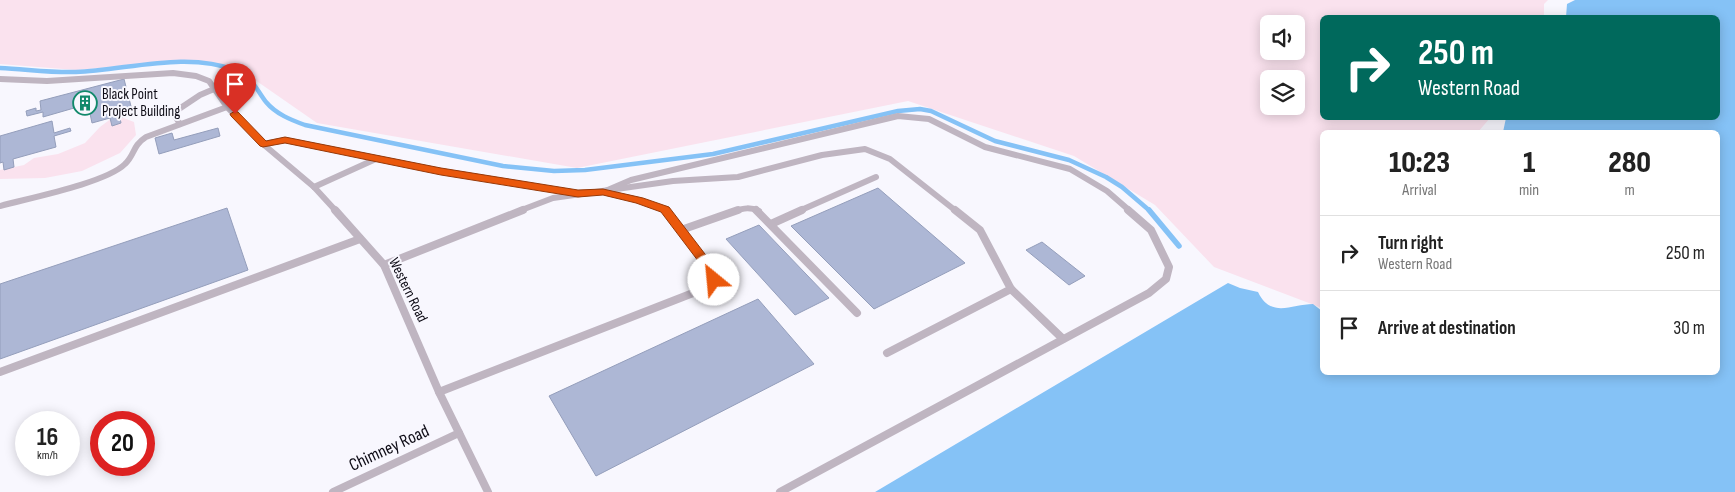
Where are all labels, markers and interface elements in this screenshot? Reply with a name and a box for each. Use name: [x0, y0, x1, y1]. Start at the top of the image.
map controls: [1260, 15, 1305, 115]
button: sound: [1260, 15, 1305, 60]
text: 250 m: [1418, 32, 1494, 75]
icon: right: [1335, 35, 1400, 100]
pin: [214, 63, 256, 114]
icon: arrive: [221, 70, 249, 98]
button: layers: [1260, 70, 1305, 115]
text: Western Road: [1418, 75, 1520, 102]
place label: Black Point Project Building: [102, 85, 180, 121]
building icon: Black Point Project Building: [72, 90, 98, 116]
text: 10:23: [1389, 145, 1450, 181]
text: 1: [1523, 145, 1535, 181]
text: 280: [1608, 145, 1651, 181]
text: Arrival: [1402, 181, 1437, 200]
text: min: [1519, 181, 1539, 200]
text: m: [1624, 181, 1635, 200]
text: Turn right: [1378, 232, 1443, 255]
icon: right: [1335, 239, 1363, 267]
text: 250 m: [1666, 242, 1705, 265]
position arrow: [687, 253, 739, 305]
street label: Western Road: [384, 255, 432, 325]
text: Western Road: [1378, 255, 1452, 274]
icon: arrive: [1335, 314, 1363, 342]
text: Arrive at destination: [1378, 317, 1516, 340]
text: 30 m: [1673, 317, 1705, 340]
speed limit sign: 20: [90, 411, 155, 476]
street label: Chimney Road: [346, 420, 432, 476]
text: 16: [37, 422, 58, 453]
text: km/h: [37, 448, 58, 463]

